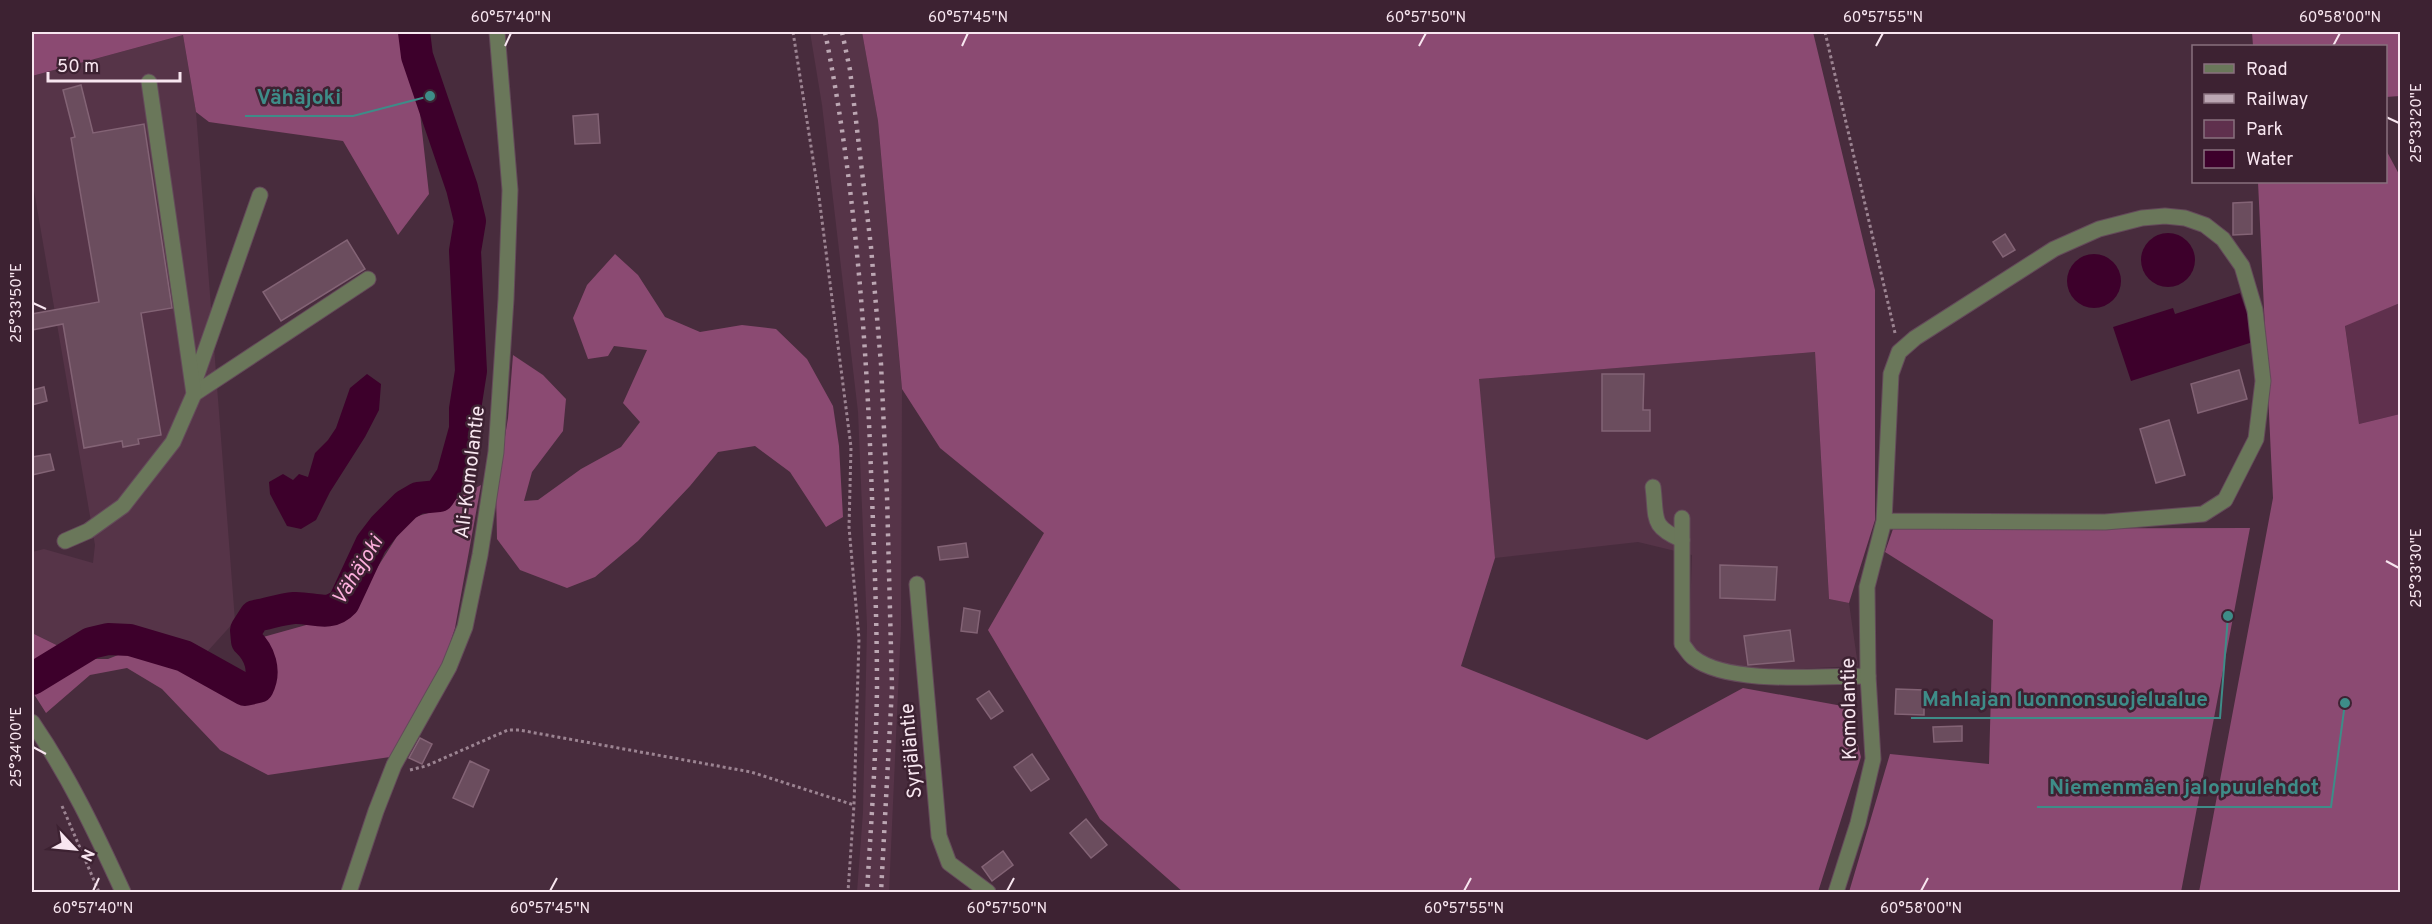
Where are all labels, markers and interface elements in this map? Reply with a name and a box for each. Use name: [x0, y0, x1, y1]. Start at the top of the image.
text: 60°57'40"N: [471, 9, 551, 28]
text: 60°57'45"N: [928, 9, 1008, 28]
text: 60°57'50"N: [1386, 9, 1466, 28]
text: 60°57'55"N: [1843, 9, 1923, 28]
text: 60°58'00"N: [2299, 9, 2381, 28]
scale bar: [48, 45, 180, 83]
legend: [2192, 45, 2387, 183]
text: 50 m: [57, 56, 99, 79]
text: Road: [2246, 59, 2288, 82]
callout: Vähäjoki: [245, 77, 353, 116]
text: 25°33'20"E: [2408, 83, 2427, 163]
text: Vähäjoki: [257, 85, 341, 112]
text: Railway: [2246, 89, 2308, 112]
text: Park: [2246, 119, 2283, 142]
text: Water: [2246, 149, 2293, 172]
text: 25°33'50"E: [8, 263, 27, 343]
street label: Ali-Komolantie: [450, 404, 492, 540]
text: 25°33'30"E: [2408, 528, 2427, 608]
water label: Vähäjoki: [326, 529, 391, 611]
street label: Komolantie: [1836, 658, 1864, 760]
callout: Mahlajan luonnonsuojelualue: [1911, 679, 2220, 718]
text: Mahlajan luonnonsuojelualue: [1922, 687, 2208, 714]
street label: Syrjäläntie: [895, 702, 929, 799]
text: 25°34'00"E: [8, 707, 27, 787]
callout: Niemenmäen jalopuulehdot: [2037, 768, 2331, 807]
text: Niemenmäen jalopuulehdot: [2049, 775, 2319, 802]
north arrow: [45, 819, 105, 879]
text: N: [75, 845, 98, 864]
text: 60°57'40"N: [53, 900, 133, 919]
text: 60°57'45"N: [510, 900, 590, 919]
text: 60°57'50"N: [967, 900, 1047, 919]
text: 60°57'55"N: [1424, 900, 1504, 919]
text: 60°58'00"N: [1880, 900, 1962, 919]

